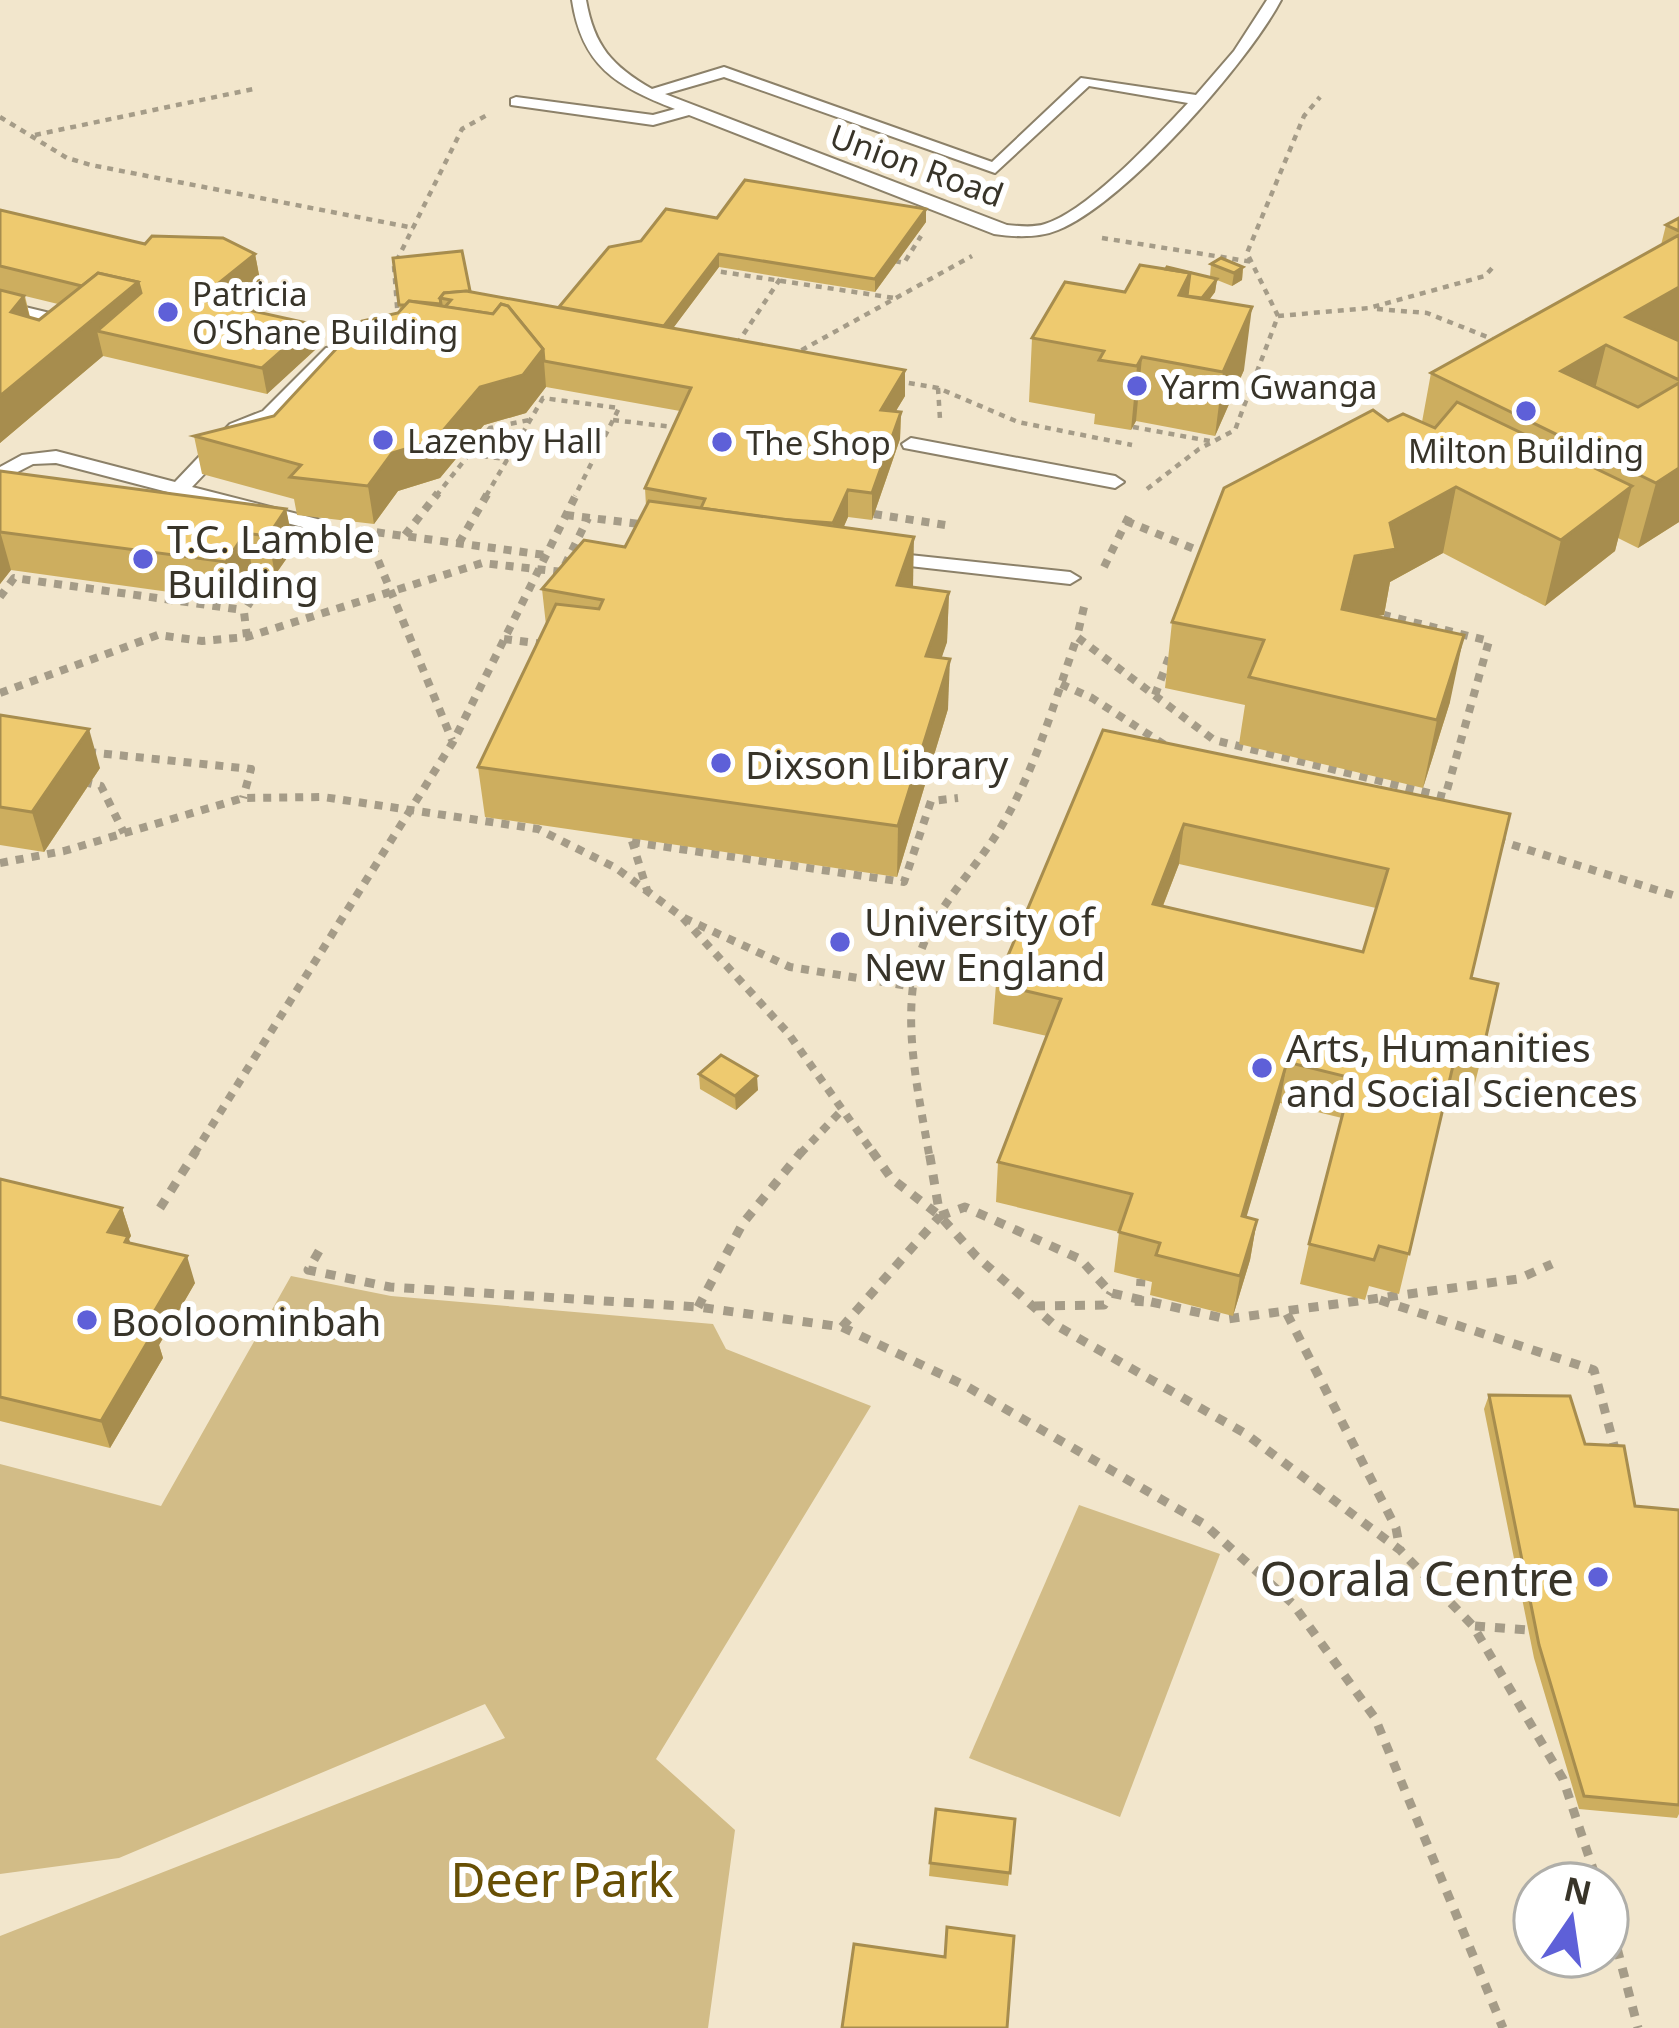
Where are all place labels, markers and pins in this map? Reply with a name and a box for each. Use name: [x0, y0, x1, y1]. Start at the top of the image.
place label: Patricia O'Shane Building: [192, 271, 458, 354]
marker: Patricia O'Shane Building: [155, 299, 181, 325]
place label: Yarm Gwanga: [1161, 364, 1377, 409]
marker: Yarm Gwanga: [1124, 373, 1150, 399]
marker: Milton Building: [1513, 398, 1539, 424]
place label: Lazenby Hall: [407, 418, 602, 463]
place label: The Shop: [746, 420, 891, 465]
marker: Lazenby Hall: [370, 427, 396, 453]
place label: Milton Building: [1408, 428, 1644, 473]
marker: The Shop: [709, 429, 735, 455]
place label: T.C. Lamble Building: [167, 511, 375, 609]
marker: T.C. Lamble Building: [130, 546, 156, 572]
place label: Dixson Library: [745, 737, 1008, 790]
marker: Dixson Library: [708, 750, 734, 776]
place label: University of New England: [864, 894, 1105, 992]
marker: University of New England: [827, 929, 853, 955]
place label: Arts, Humanities and Social Sciences: [1286, 1020, 1638, 1118]
marker: Arts, Humanities and Social Sciences: [1249, 1055, 1275, 1081]
place label: Booloominbah: [111, 1294, 381, 1347]
marker: Booloominbah: [74, 1307, 100, 1333]
place label: Oorala Centre: [1260, 1545, 1574, 1610]
marker: Oorala Centre: [1585, 1564, 1611, 1590]

